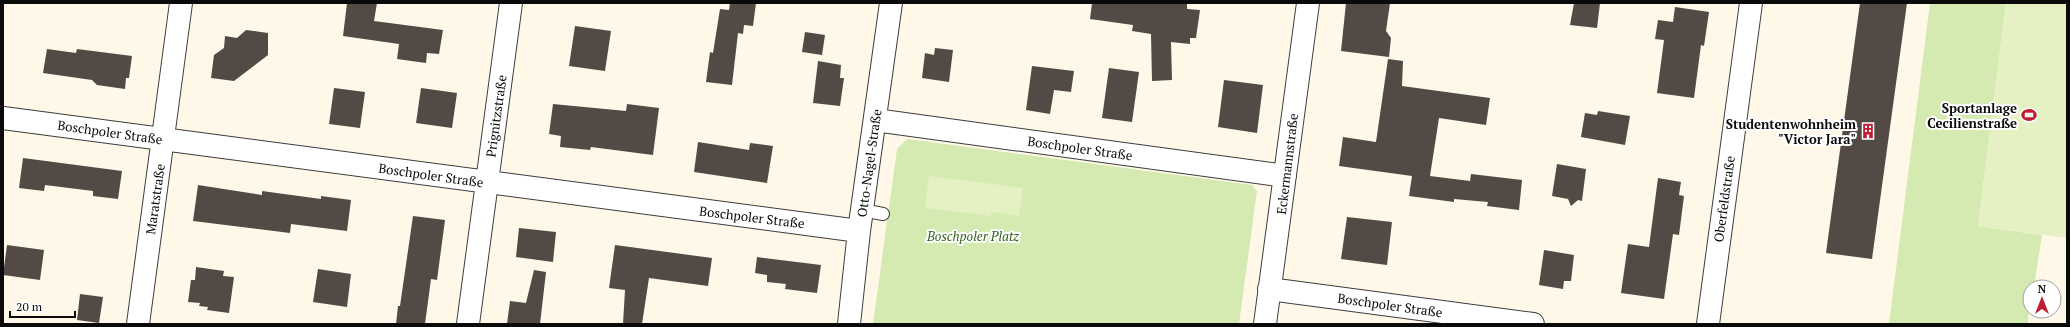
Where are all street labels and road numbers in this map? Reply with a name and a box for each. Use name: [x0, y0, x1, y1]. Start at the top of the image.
street label: Prignitzstraße: [481, 74, 511, 158]
street label: Otto-Nagel-Straße: [852, 108, 886, 218]
street label: Eckermannstraße: [1272, 112, 1302, 216]
street label: Boschpoler Straße: [56, 116, 164, 148]
street label: Boschpoler Straße: [1026, 132, 1134, 164]
street label: Oberfeldstraße: [1709, 155, 1739, 243]
street label: Boschpoler Straße: [377, 159, 485, 191]
street label: Maratstraße: [141, 163, 169, 235]
street label: Boschpoler Straße: [698, 202, 806, 232]
street label: Boschpoler Straße: [1336, 289, 1444, 321]

